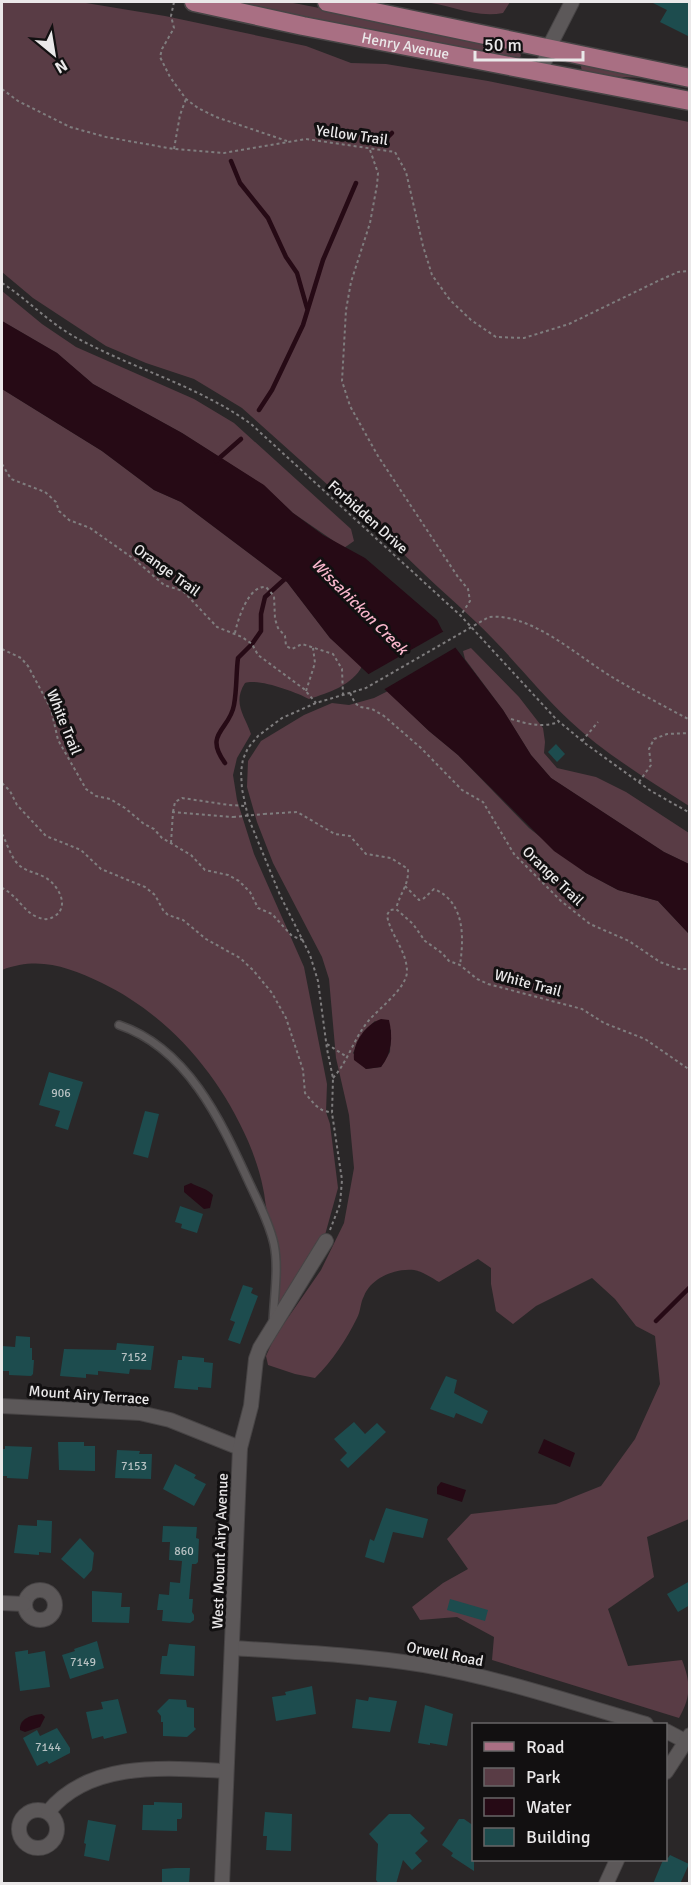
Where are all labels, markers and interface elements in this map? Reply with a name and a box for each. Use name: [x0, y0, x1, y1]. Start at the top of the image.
north arrow: [24, 24, 84, 84]
scale bar: [475, 24, 583, 62]
street label: Henry Avenue: [360, 29, 451, 63]
text: 50 m: [484, 34, 522, 56]
text: N: [51, 55, 71, 78]
street label: Yellow Trail: [315, 121, 389, 149]
street label: Forbidden Drive: [324, 476, 412, 558]
street label: Orange Trail: [130, 540, 204, 600]
water label: Wissahickon Creek: [307, 554, 413, 661]
street label: White Trail: [43, 687, 85, 757]
street label: Orange Trail: [519, 842, 587, 910]
street label: White Trail: [492, 965, 564, 1001]
house number: 906: [51, 1086, 71, 1101]
house number: 7152: [121, 1350, 147, 1365]
street label: Mount Airy Terrace: [28, 1382, 150, 1408]
house number: 7153: [121, 1459, 147, 1474]
street label: West Mount Airy Avenue: [208, 1473, 232, 1629]
house number: 860: [174, 1544, 194, 1559]
street label: Orwell Road: [405, 1638, 485, 1670]
house number: 7149: [70, 1655, 96, 1670]
legend: [472, 1723, 667, 1861]
text: Road: [526, 1736, 565, 1758]
house number: 7144: [35, 1740, 61, 1755]
text: Park: [526, 1766, 561, 1788]
text: Water: [526, 1796, 572, 1818]
text: Building: [526, 1826, 590, 1848]

